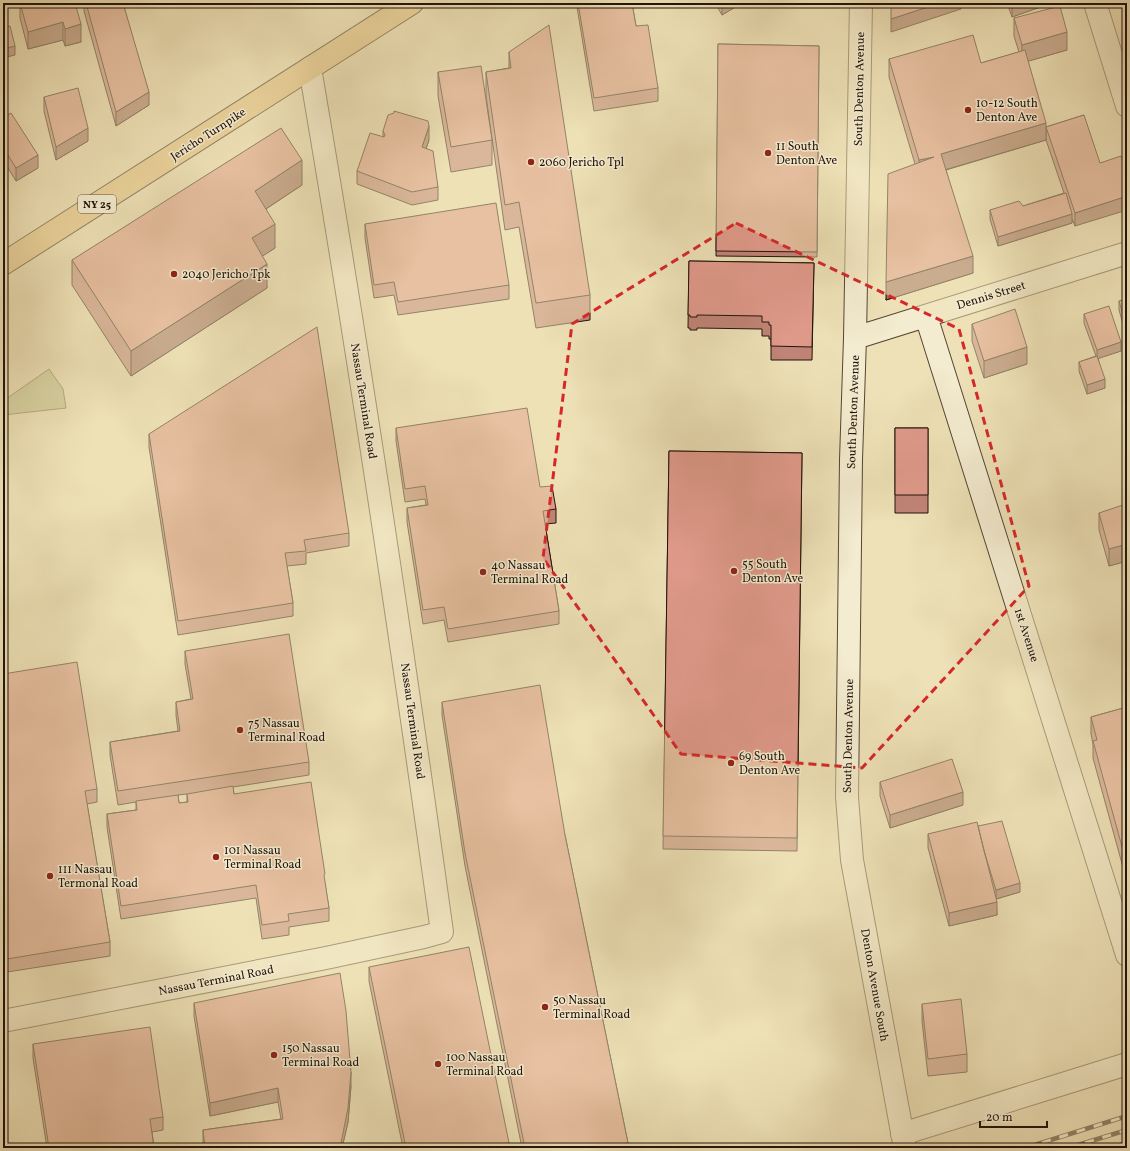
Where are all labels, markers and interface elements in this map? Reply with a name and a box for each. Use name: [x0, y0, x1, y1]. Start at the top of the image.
street label: South Denton Avenue: [851, 31, 869, 146]
place label: 10-12 South Denton Ave: [976, 96, 1038, 126]
street label: Jericho Turnpike: [168, 104, 250, 165]
marker: 10-12 South Denton Ave: [963, 105, 973, 115]
place label: 11 South Denton Ave: [776, 139, 838, 169]
marker: 11 South Denton Ave: [763, 148, 773, 158]
place label: 2060 Jericho Tpl: [539, 155, 625, 171]
marker: 2060 Jericho Tpl: [526, 157, 536, 167]
road number: NY 25: [78, 195, 116, 213]
place label: 2040 Jericho Tpk: [182, 267, 271, 283]
marker: 2040 Jericho Tpk: [169, 269, 179, 279]
street label: Dennis Street: [955, 278, 1028, 314]
street label: Nassau Terminal Road: [346, 342, 380, 461]
street label: South Denton Avenue: [844, 354, 864, 470]
place label: 55 South Denton Ave: [742, 557, 804, 587]
place label: 40 Nassau Terminal Road: [491, 558, 569, 588]
marker: 55 South Denton Ave: [729, 566, 739, 576]
marker: 40 Nassau Terminal Road: [478, 567, 488, 577]
street label: 1st Avenue: [1010, 606, 1042, 665]
street label: Nassau Terminal Road: [396, 662, 428, 781]
street label: South Denton Avenue: [840, 678, 858, 793]
place label: 75 Nassau Terminal Road: [248, 716, 326, 746]
marker: 75 Nassau Terminal Road: [235, 725, 245, 735]
place label: 69 South Denton Ave: [739, 749, 801, 779]
marker: 69 South Denton Ave: [726, 758, 736, 768]
place label: 101 Nassau Terminal Road: [224, 843, 302, 873]
marker: 101 Nassau Terminal Road: [211, 852, 221, 862]
place label: 111 Nassau Termonal Road: [58, 862, 138, 892]
marker: 111 Nassau Termonal Road: [45, 871, 55, 881]
street label: Denton Avenue South: [856, 927, 892, 1043]
street label: Nassau Terminal Road: [157, 962, 276, 1000]
place label: 50 Nassau Terminal Road: [553, 993, 631, 1023]
marker: 50 Nassau Terminal Road: [540, 1002, 550, 1012]
place label: 150 Nassau Terminal Road: [282, 1041, 360, 1071]
marker: 150 Nassau Terminal Road: [269, 1050, 279, 1060]
place label: 100 Nassau Terminal Road: [446, 1050, 524, 1080]
marker: 100 Nassau Terminal Road: [433, 1059, 443, 1069]
scale bar: [980, 1103, 1047, 1129]
text: 20 m: [986, 1110, 1013, 1126]

